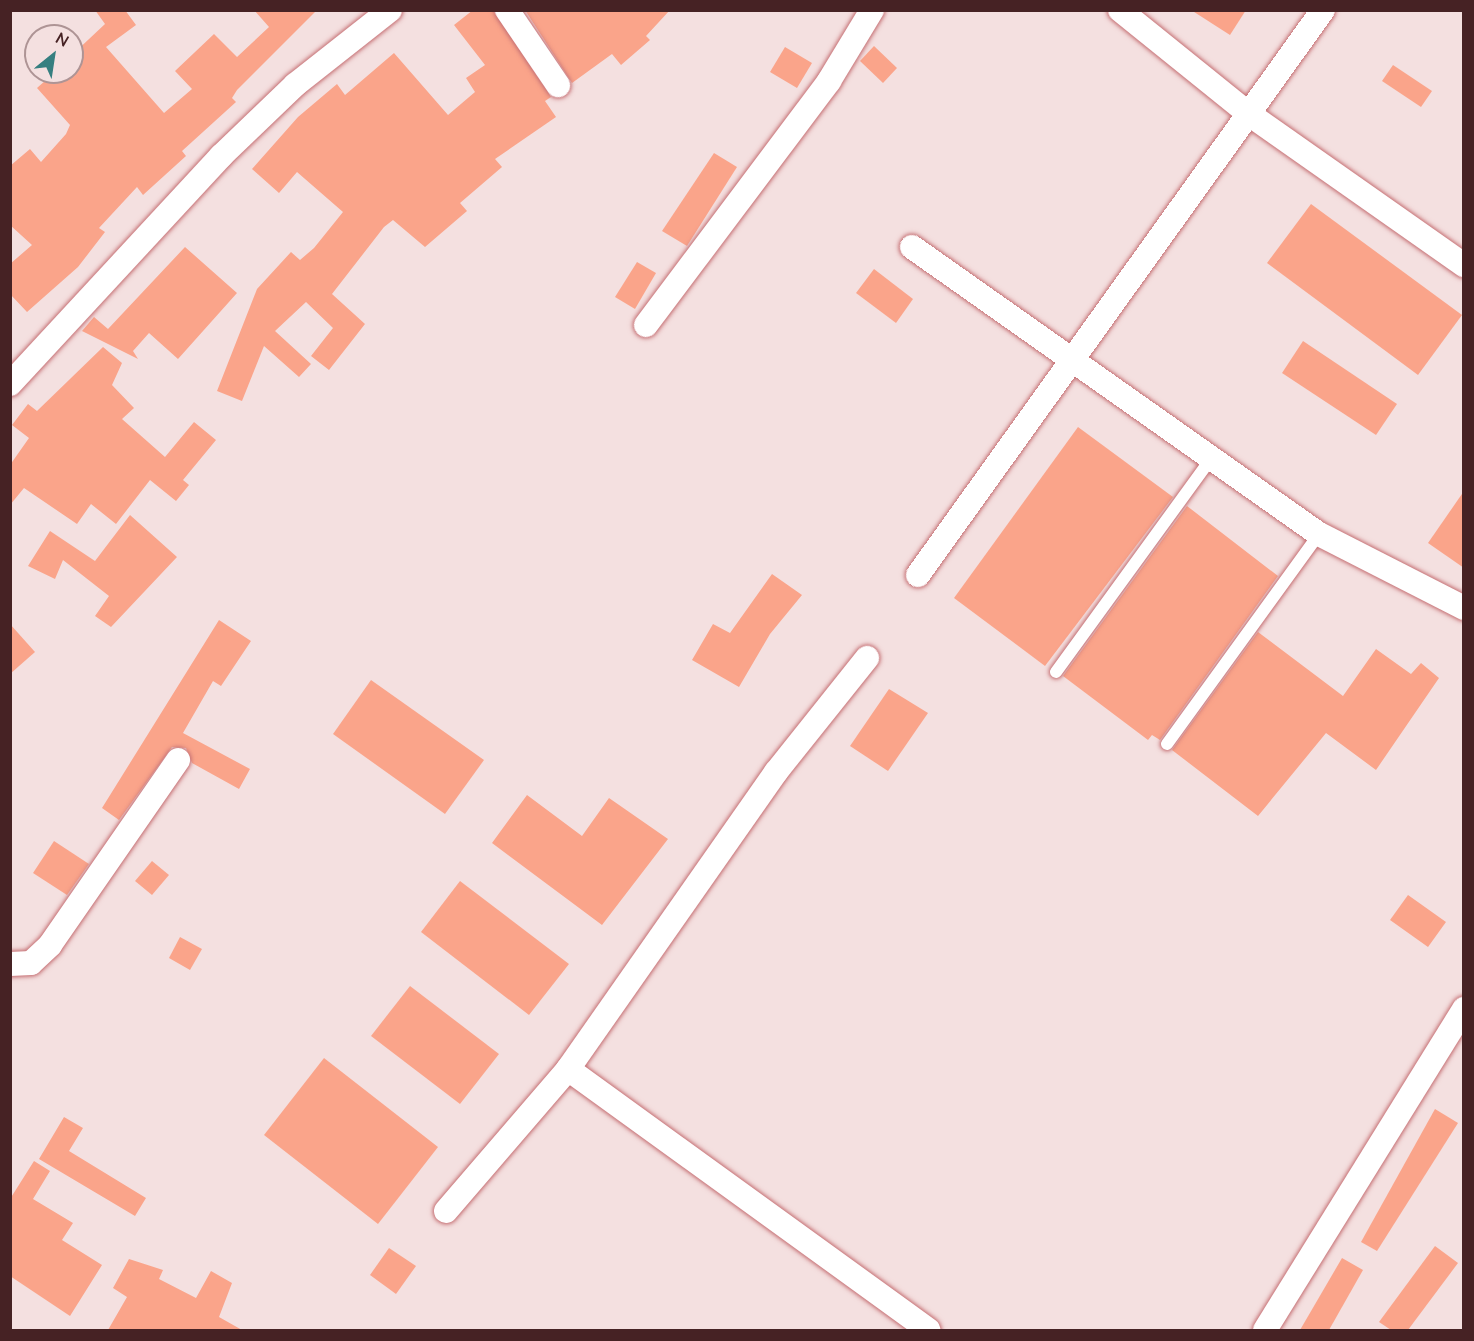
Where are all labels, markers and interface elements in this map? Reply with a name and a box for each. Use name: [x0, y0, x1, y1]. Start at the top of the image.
north arrow: [24, 24, 84, 84]
text: N: [51, 28, 73, 53]

